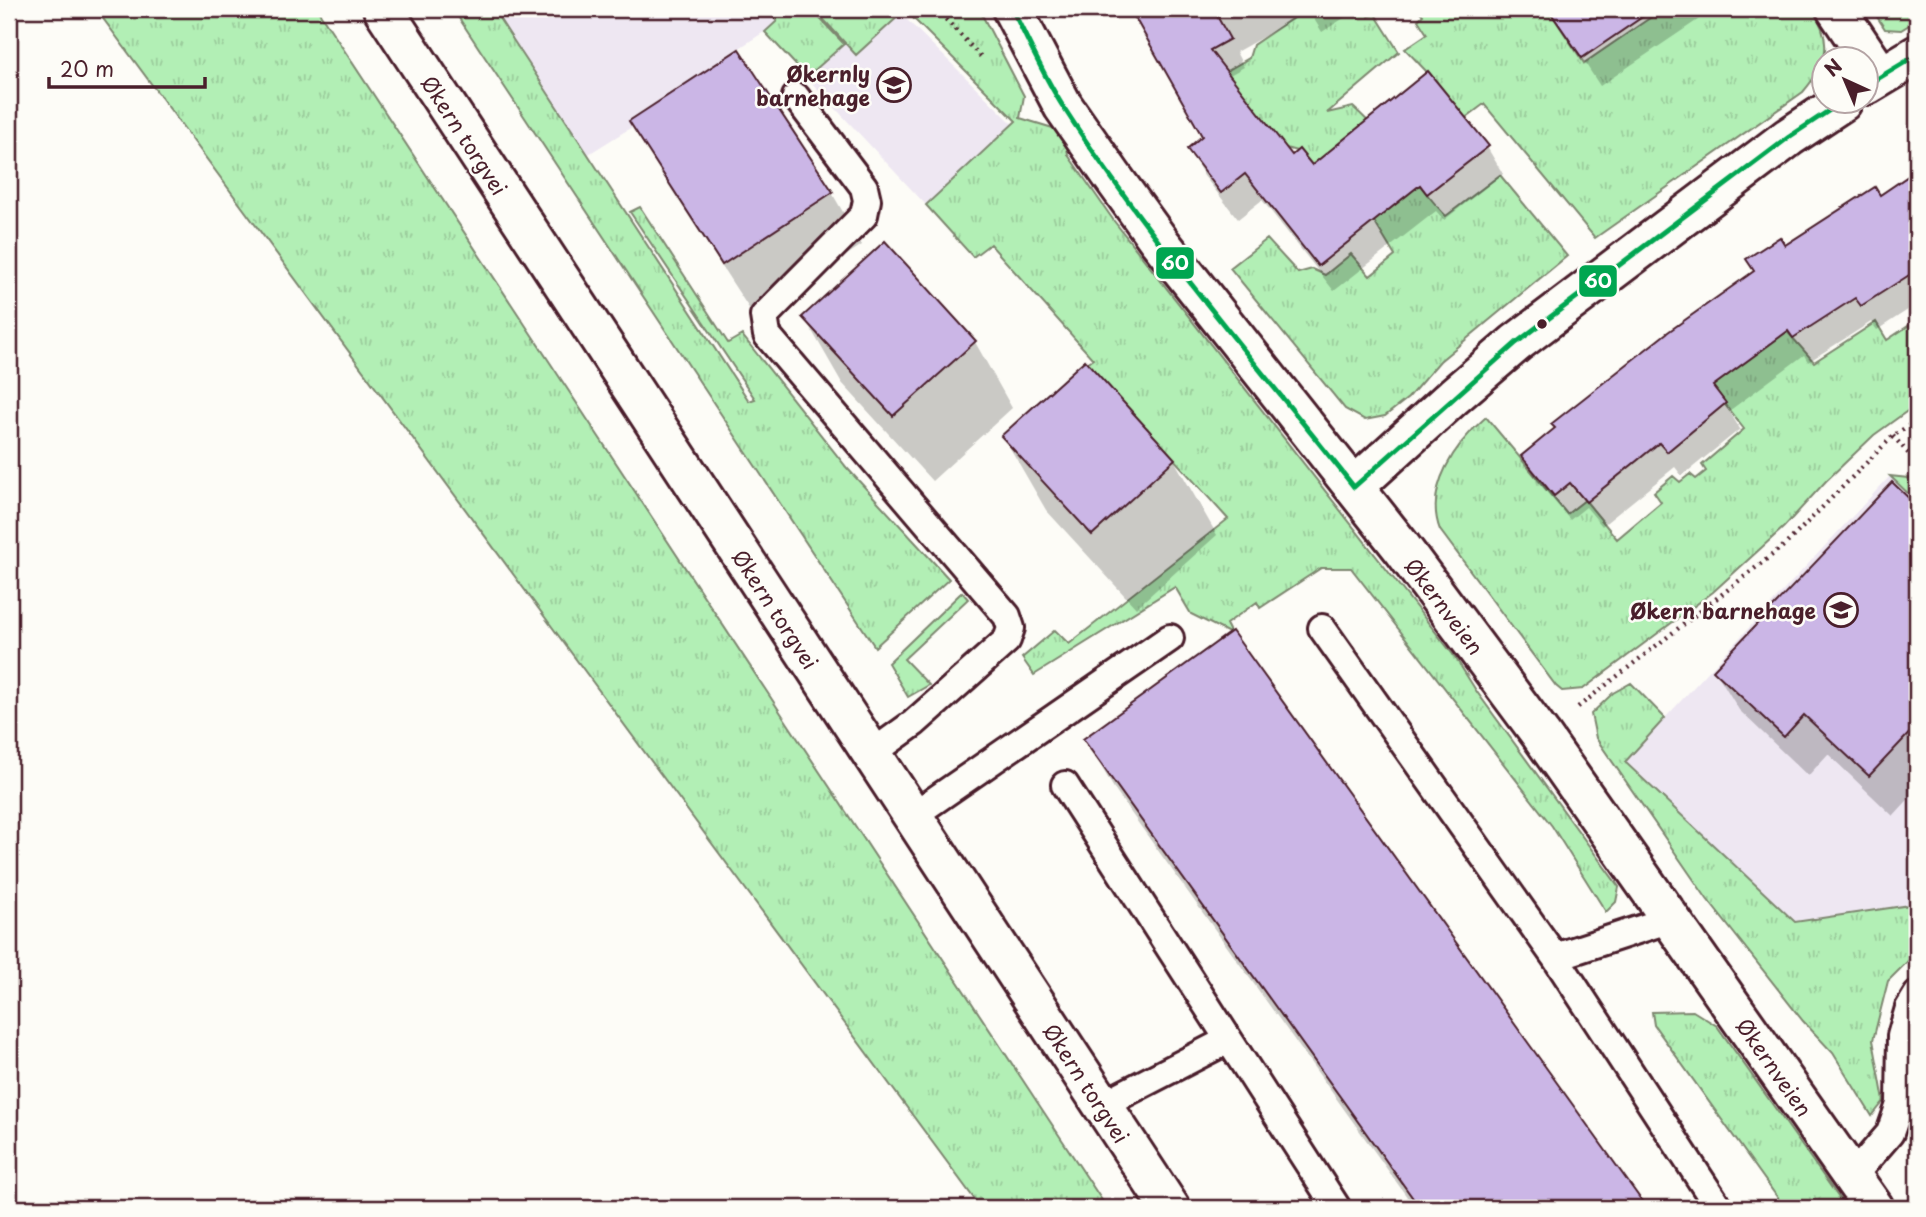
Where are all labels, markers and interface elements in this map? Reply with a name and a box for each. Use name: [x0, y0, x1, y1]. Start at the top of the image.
scale bar: [49, 46, 205, 90]
north arrow: [1811, 46, 1881, 116]
text: 20 m: [60, 52, 114, 84]
text: N: [1817, 52, 1848, 82]
place label: Økernly barnehage: [757, 57, 870, 113]
school or university icon: Økernly barnehage: [875, 66, 913, 104]
street label: Økern torgvei: [414, 69, 516, 201]
line badge: 60: [1155, 246, 1195, 280]
text: 60: [1161, 248, 1189, 276]
line badge: 60: [1578, 264, 1618, 298]
text: 60: [1584, 266, 1612, 294]
unlabelled marker: [1535, 317, 1549, 331]
street label: Økern torgvei: [725, 543, 827, 675]
street label: Økernveien: [1398, 551, 1492, 661]
school or university icon: Økern barnehage: [1822, 591, 1860, 629]
place label: Økern barnehage: [1630, 594, 1816, 626]
street label: Økernveien: [1729, 1011, 1821, 1123]
street label: Økern torgvei: [1036, 1017, 1138, 1149]

